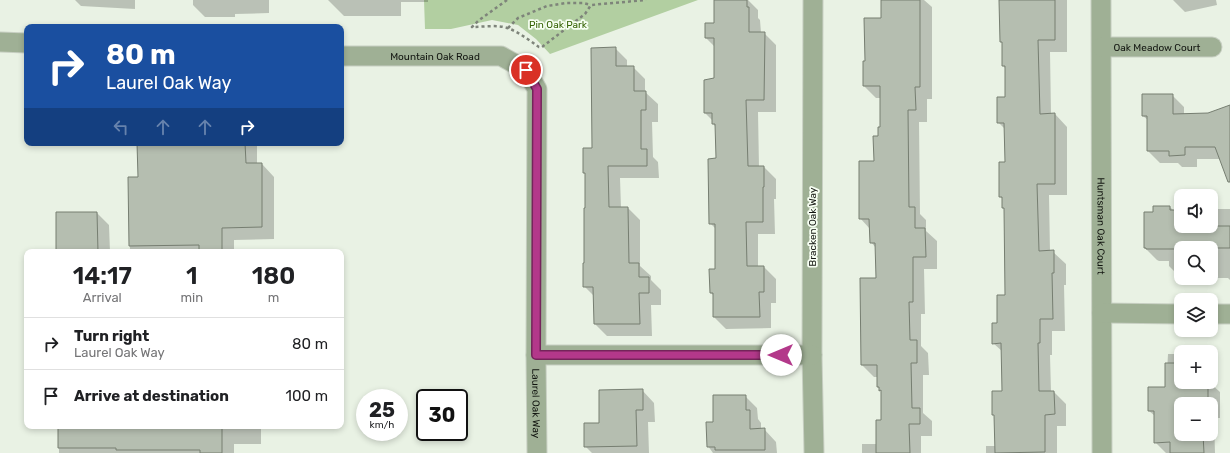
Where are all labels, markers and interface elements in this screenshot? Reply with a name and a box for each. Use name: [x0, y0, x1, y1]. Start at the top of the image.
park label: Pin Oak Park: [529, 19, 588, 31]
text: 80 m: [106, 38, 176, 71]
icon: right: [40, 40, 92, 92]
street label: Oak Meadow Court: [1114, 42, 1201, 54]
street label: Mountain Oak Road: [390, 51, 480, 63]
pin: [509, 53, 543, 87]
icon: arrive: [515, 59, 537, 81]
text: Laurel Oak Way: [106, 72, 231, 94]
icon: left: [110, 116, 132, 138]
icon: ahead: [152, 116, 174, 138]
icon: ahead: [194, 116, 216, 138]
icon: right: [236, 116, 258, 138]
street label: Huntsman Oak Court: [1094, 177, 1107, 275]
street label: Bracken Oak Way: [807, 187, 819, 266]
map controls: [1174, 189, 1218, 441]
button: sound: [1174, 189, 1218, 233]
button: search: [1174, 241, 1218, 285]
text: 14:17: [73, 262, 132, 290]
text: 1: [186, 262, 198, 290]
text: 180: [252, 262, 295, 290]
text: Arrival: [83, 290, 122, 305]
text: min: [181, 290, 203, 305]
text: m: [268, 290, 279, 305]
button: layers: [1174, 293, 1218, 337]
text: Turn right: [74, 327, 149, 345]
icon: right: [40, 333, 62, 355]
position arrow: [760, 334, 802, 376]
text: 80 m: [292, 335, 328, 353]
text: Laurel Oak Way: [74, 345, 165, 360]
button: +: [1174, 345, 1218, 389]
street label: Laurel Oak Way: [529, 368, 542, 439]
icon: arrive: [40, 385, 62, 407]
text: Arrive at destination: [74, 387, 229, 405]
text: 100 m: [286, 387, 328, 405]
speed limit sign: 30: [416, 389, 468, 441]
button: −: [1174, 397, 1218, 441]
text: 25: [369, 398, 395, 422]
text: km/h: [370, 419, 394, 431]

